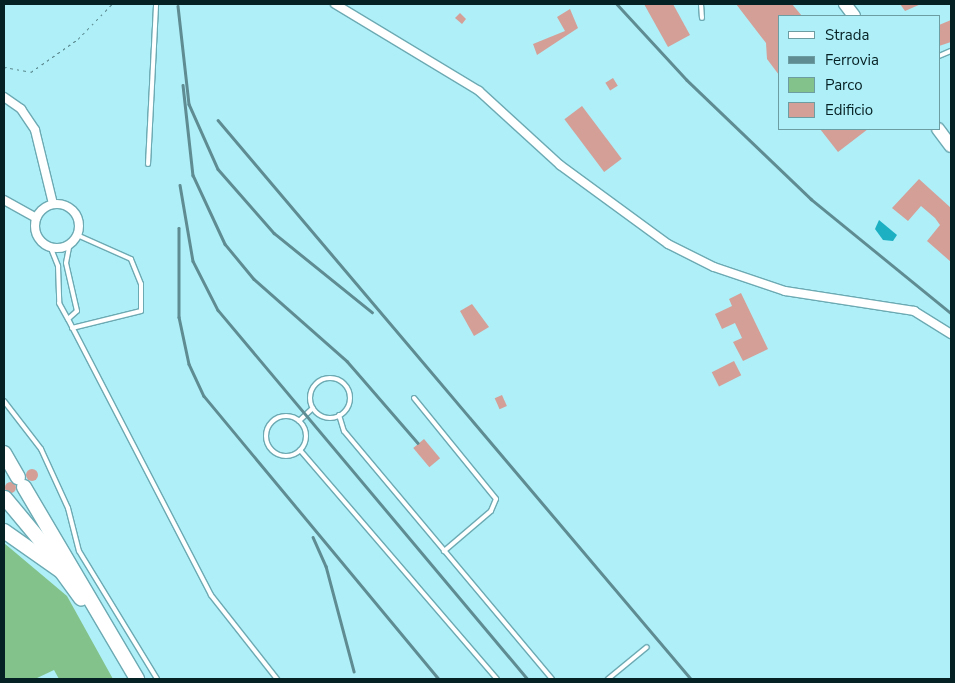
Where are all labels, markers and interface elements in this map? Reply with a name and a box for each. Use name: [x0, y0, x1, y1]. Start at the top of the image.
legend: [778, 15, 940, 130]
text: Strada: [825, 25, 869, 45]
text: Ferrovia: [825, 50, 879, 70]
text: Parco: [825, 75, 863, 95]
text: Edificio: [825, 100, 873, 120]

